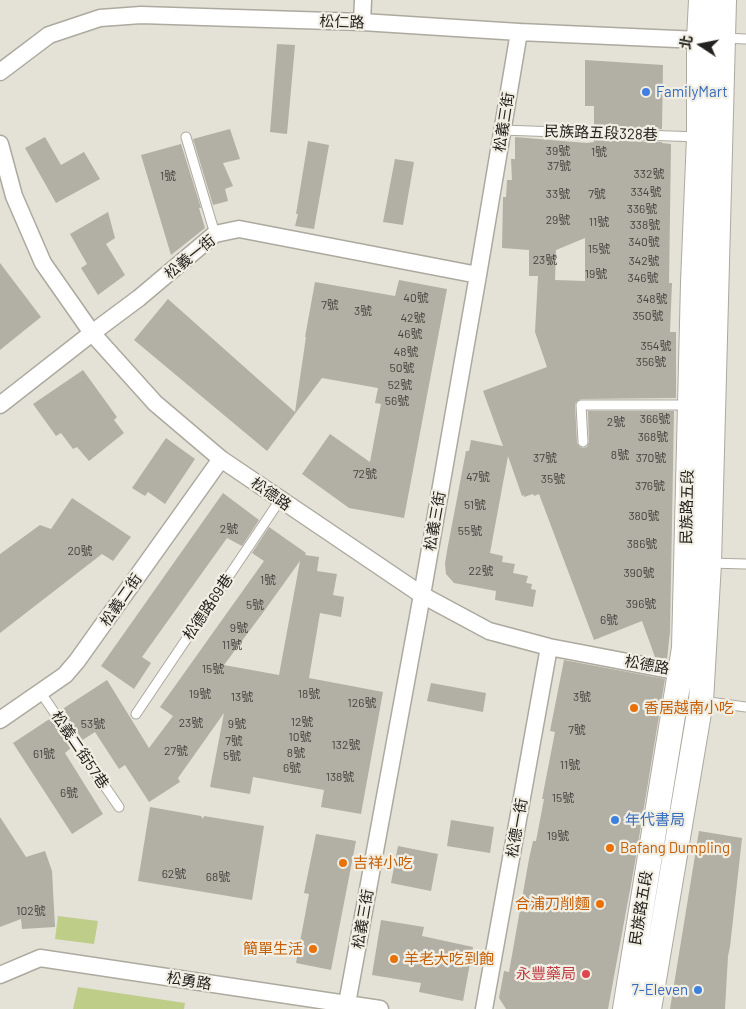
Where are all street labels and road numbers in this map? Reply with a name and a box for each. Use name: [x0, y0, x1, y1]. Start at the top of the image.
street label: 松仁路: [319, 12, 365, 32]
street label: 松義三街: [490, 91, 518, 153]
street label: 民族路五段328巷: [544, 122, 658, 144]
street label: 松義一街: [161, 231, 219, 283]
street label: 民族路五段: [677, 469, 697, 545]
street label: 松德路: [247, 474, 295, 514]
street label: 松義三街: [421, 490, 449, 552]
street label: 松義二街: [96, 570, 146, 630]
street label: 松德路69巷: [179, 571, 237, 643]
street label: 松德路: [623, 652, 671, 678]
street label: 松義二街57巷: [47, 708, 113, 792]
street label: 松德一街: [503, 797, 531, 859]
street label: 民族路五段: [626, 870, 656, 946]
street label: 松義三街: [349, 888, 377, 950]
street label: 松勇路: [165, 969, 213, 993]

